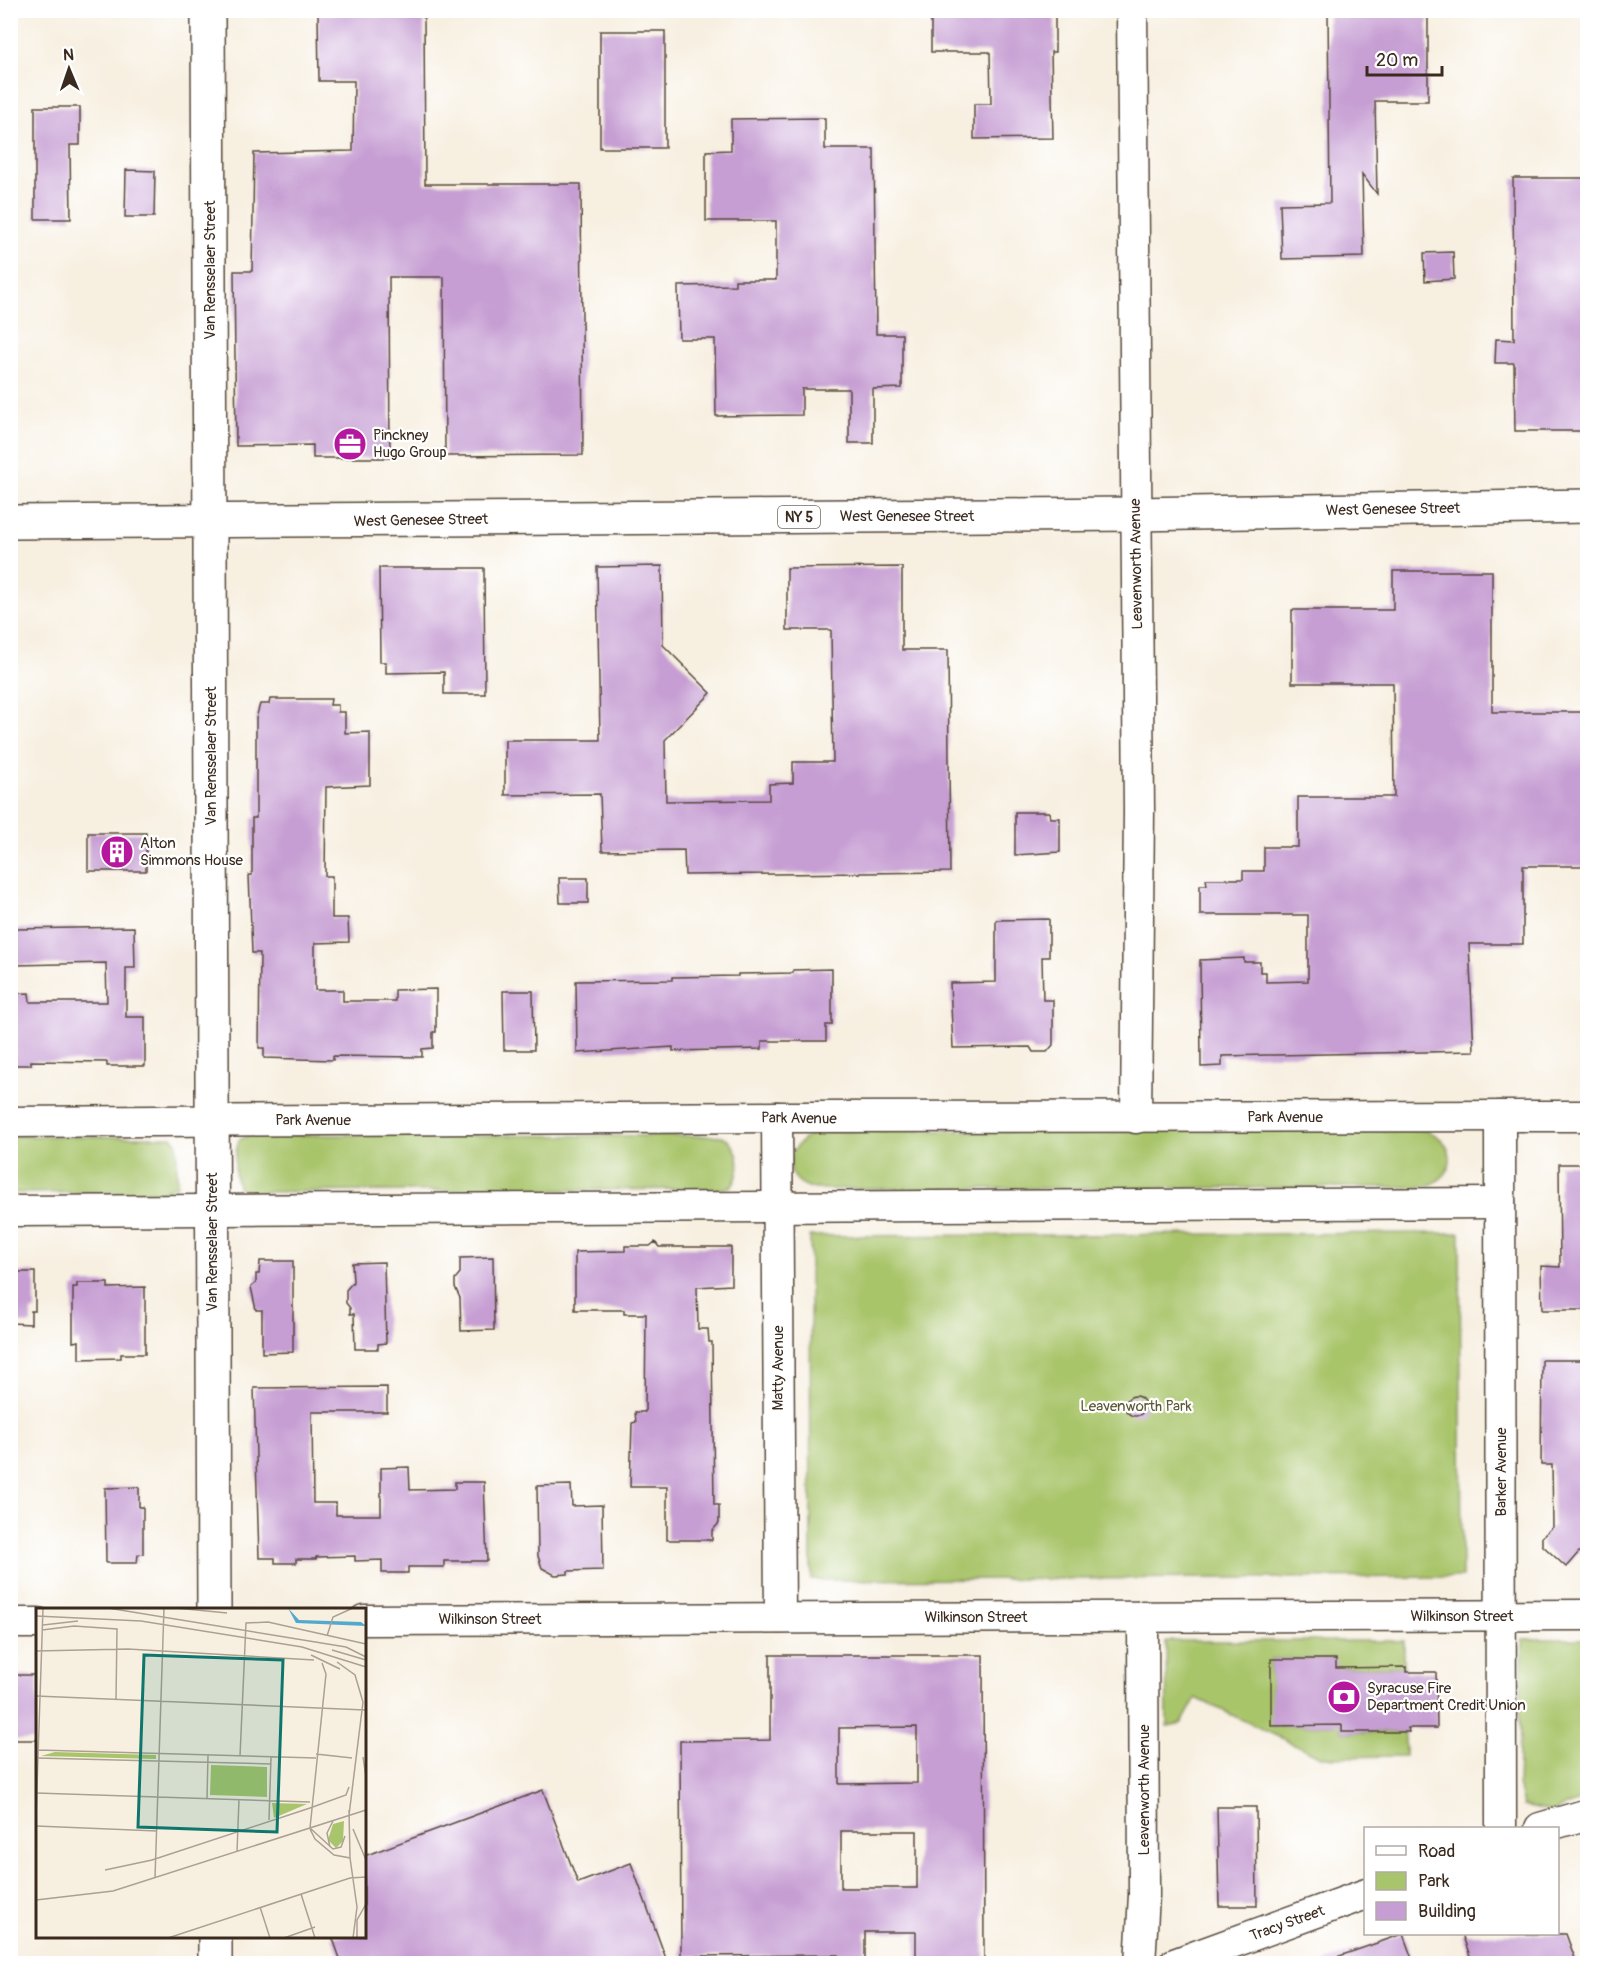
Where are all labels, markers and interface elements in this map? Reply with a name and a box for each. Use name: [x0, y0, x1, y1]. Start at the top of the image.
north arrow: [39, 39, 99, 99]
scale bar: [1367, 39, 1442, 77]
text: N: [63, 45, 74, 65]
text: 20 m: [1376, 49, 1418, 72]
street label: Van Rensselaer Street: [201, 199, 220, 340]
office icon: Pinckney Hugo Group: [332, 426, 368, 462]
place label: Pinckney Hugo Group: [373, 426, 447, 462]
street label: Leavenworth Avenue: [1126, 498, 1147, 630]
street label: West Genesee Street: [1326, 499, 1461, 520]
road number: NY 5: [778, 506, 820, 528]
street label: West Genesee Street: [840, 507, 975, 526]
street label: West Genesee Street: [354, 510, 489, 531]
street label: Van Rensselaer Street: [202, 685, 221, 826]
building icon: Alton Simmons House: [99, 834, 135, 870]
place label: Alton Simmons House: [140, 834, 244, 870]
street label: Park Avenue: [761, 1108, 838, 1129]
street label: Park Avenue: [1247, 1108, 1323, 1127]
street label: Park Avenue: [275, 1111, 351, 1130]
street label: Van Rensselaer Street: [203, 1171, 222, 1312]
street label: Matty Avenue: [769, 1325, 788, 1411]
park label: Leavenworth Park: [1080, 1397, 1192, 1416]
street label: Barker Avenue: [1492, 1427, 1511, 1517]
street label: Wilkinson Street: [1410, 1607, 1514, 1626]
inset map: [36, 1608, 366, 1938]
street label: Wilkinson Street: [924, 1608, 1028, 1627]
street label: Wilkinson Street: [438, 1610, 542, 1629]
bank icon: Syracuse Fire Department Credit Union: [1326, 1679, 1362, 1715]
place label: Syracuse Fire Department Credit Union: [1367, 1679, 1526, 1715]
street label: Leavenworth Avenue: [1135, 1724, 1154, 1856]
legend: [1364, 1827, 1559, 1935]
text: Road: [1418, 1840, 1455, 1863]
text: Park: [1418, 1870, 1450, 1893]
text: Building: [1418, 1900, 1476, 1923]
street label: Tracy Street: [1247, 1901, 1328, 1946]

